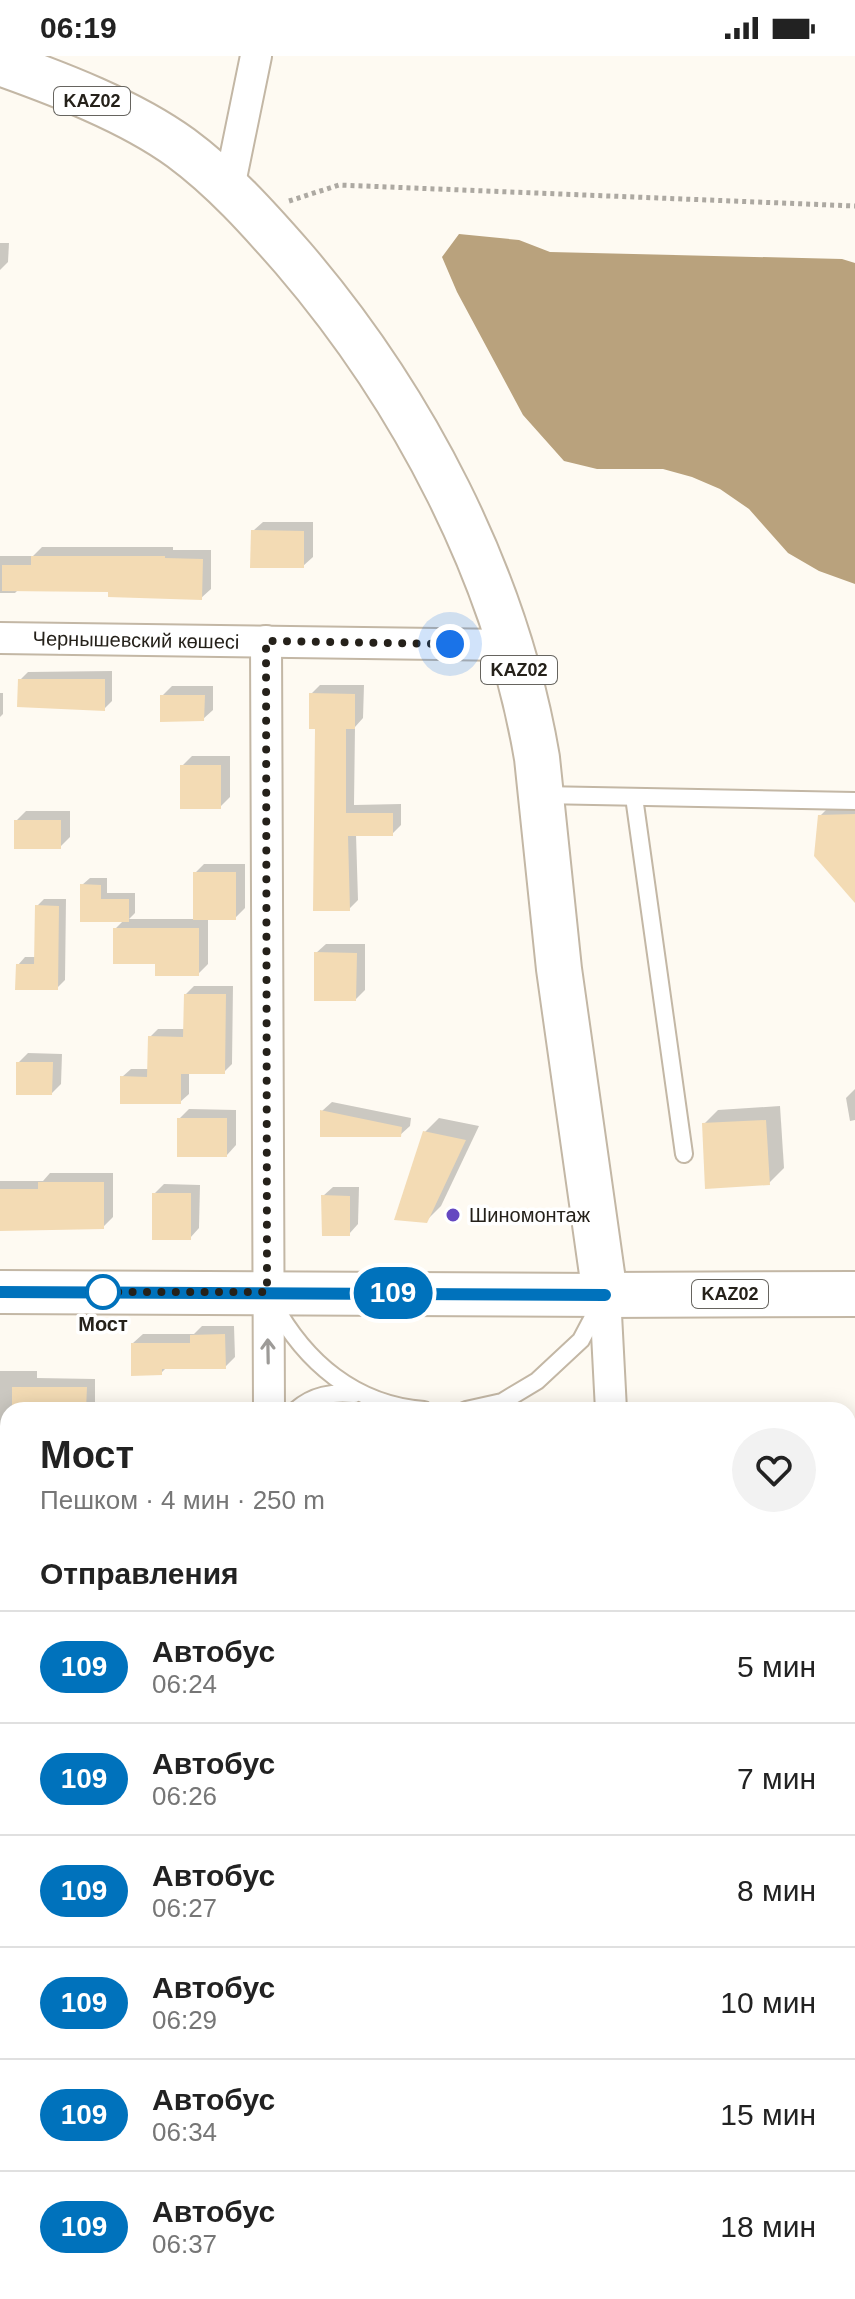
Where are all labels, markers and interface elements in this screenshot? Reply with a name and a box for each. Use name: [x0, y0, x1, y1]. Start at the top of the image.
text: 06:19: [40, 11, 117, 44]
road number: KAZ02: [54, 87, 130, 115]
your location: [430, 624, 470, 664]
street label: Чернышевский көшесі: [32, 627, 240, 653]
road number: KAZ02: [481, 656, 557, 684]
place label: Шиномонтаж: [469, 1204, 591, 1226]
marker: Шиномонтаж: [444, 1206, 462, 1224]
line badge: 109: [347, 1267, 439, 1319]
marker: Мост: [86, 1275, 120, 1309]
text: 109: [370, 1277, 416, 1308]
road number: KAZ02: [692, 1280, 768, 1308]
place label: Мост: [78, 1313, 128, 1335]
one-way arrow: [260, 1338, 276, 1365]
button: heart: [732, 1428, 816, 1512]
text: Мост: [40, 1434, 134, 1476]
text: Пешком · 4 мин · 250 m: [40, 1485, 325, 1515]
text: Отправления: [40, 1557, 239, 1590]
text: Автобус: [152, 1635, 275, 1668]
text: 5 мин: [737, 1650, 816, 1683]
text: 109: [61, 1651, 107, 1682]
text: 06:24: [152, 1669, 217, 1699]
text: Автобус: [152, 1747, 275, 1780]
text: 7 мин: [737, 1762, 816, 1795]
text: 109: [61, 1763, 107, 1794]
text: 06:26: [152, 1781, 217, 1811]
text: Автобус: [152, 1859, 275, 1892]
text: 8 мин: [737, 1874, 816, 1907]
text: 109: [61, 1875, 107, 1906]
text: 06:27: [152, 1893, 217, 1923]
text: Автобус: [152, 1971, 275, 2004]
text: 10 мин: [720, 1986, 816, 2019]
text: 109: [61, 1987, 107, 2018]
text: 06:29: [152, 2005, 217, 2035]
text: Автобус: [152, 2083, 275, 2116]
text: 15 мин: [720, 2098, 816, 2131]
text: 109: [61, 2099, 107, 2130]
text: 06:34: [152, 2117, 217, 2147]
text: Автобус: [152, 2195, 275, 2228]
text: 18 мин: [720, 2210, 816, 2243]
text: 109: [61, 2211, 107, 2242]
text: 06:37: [152, 2229, 217, 2259]

